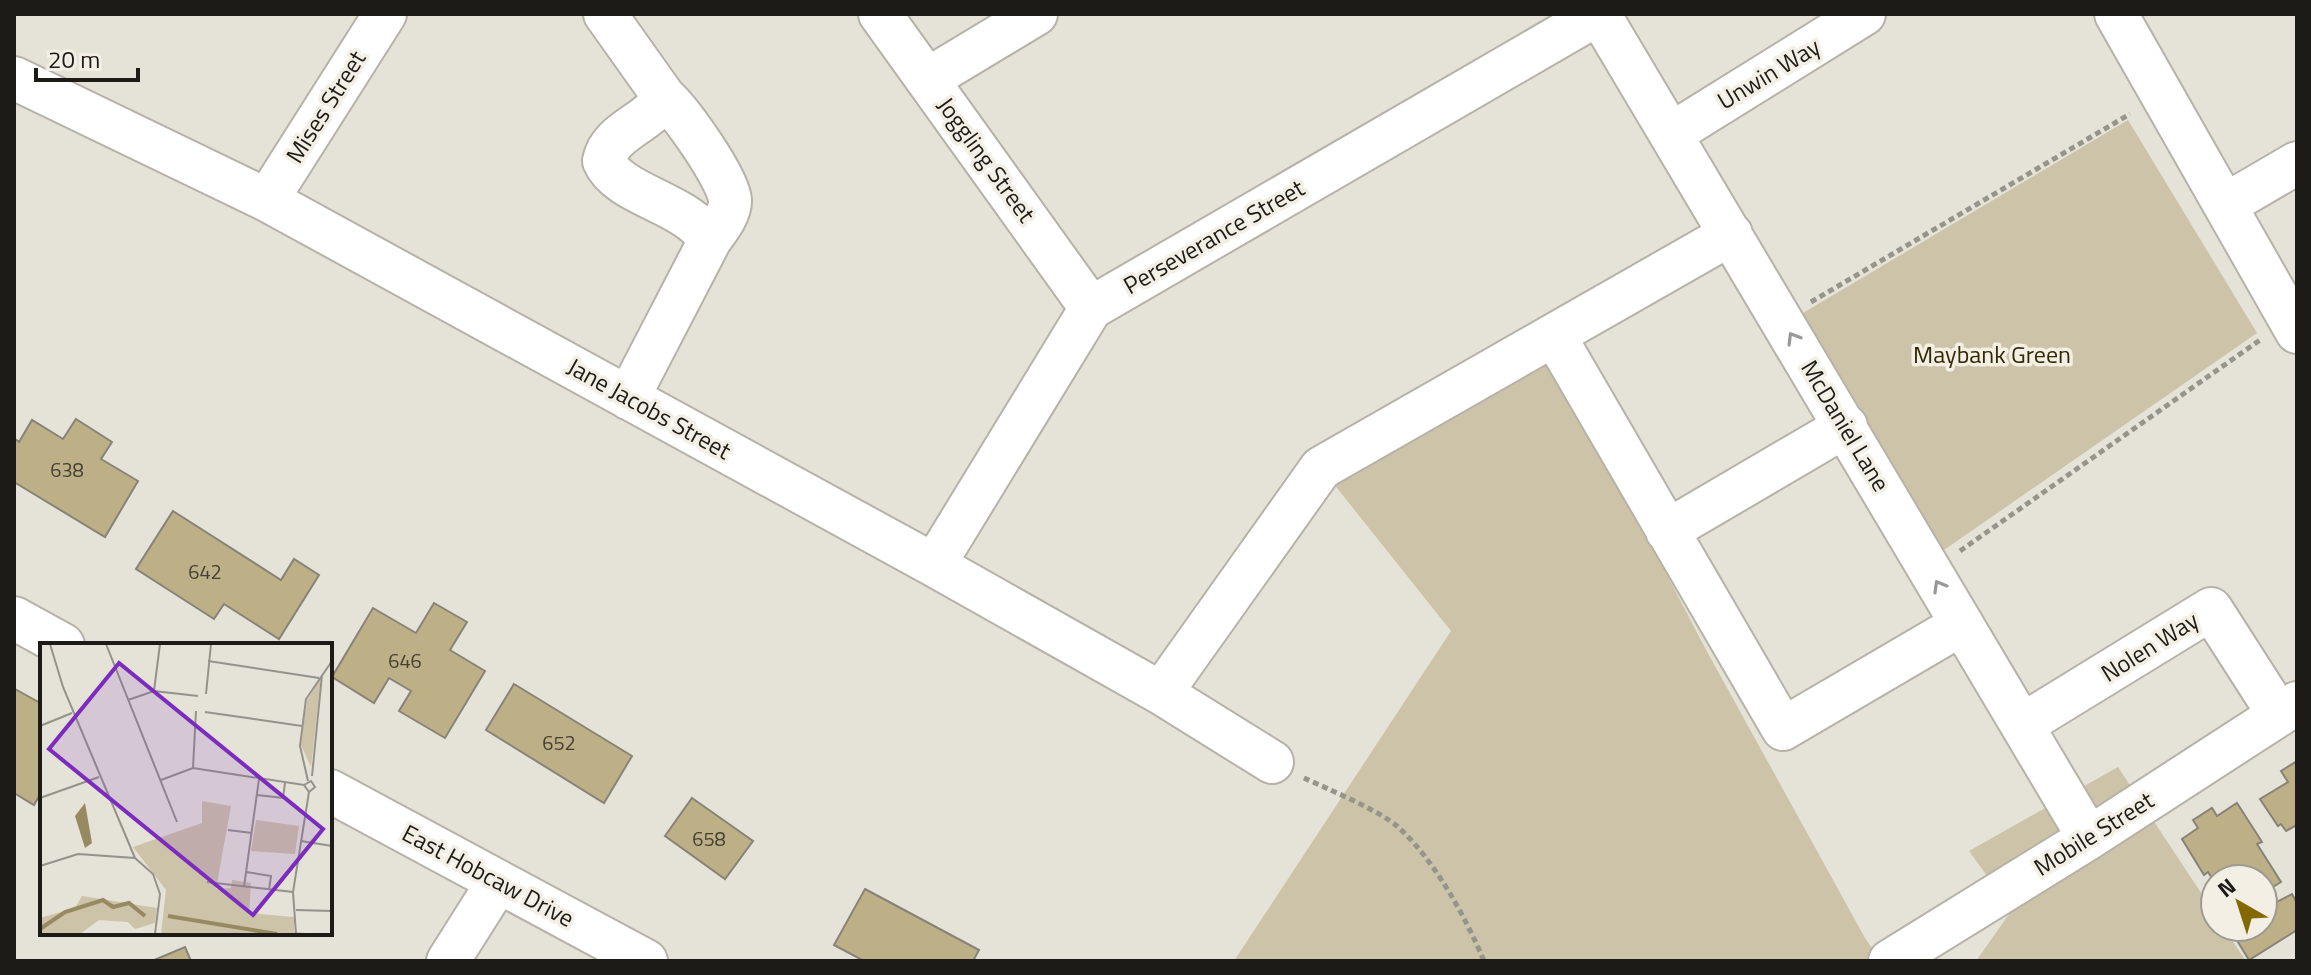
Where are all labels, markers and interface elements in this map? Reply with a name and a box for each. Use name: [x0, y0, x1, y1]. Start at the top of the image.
street label: Unwin Way: [1710, 28, 1827, 118]
scale bar: [36, 32, 138, 82]
text: 20 m: [48, 41, 100, 77]
street label: Mises Street: [276, 43, 374, 170]
street label: Joggling Street: [929, 89, 1045, 230]
street label: Perseverance Street: [1116, 169, 1311, 303]
one-way arrow: [1787, 332, 1803, 347]
park label: Maybank Green: [1913, 336, 2071, 372]
street label: Jane Jacobs Street: [561, 348, 738, 468]
street label: McDaniel Lane: [1792, 353, 1899, 498]
house number: 638: [50, 454, 84, 485]
house number: 642: [188, 556, 222, 587]
one-way arrow: [1934, 580, 1949, 595]
street label: Nolen Way: [2094, 602, 2206, 690]
inset map: [40, 643, 332, 935]
house number: 646: [388, 645, 422, 676]
house number: 652: [542, 727, 576, 758]
street label: Mobile Street: [2027, 782, 2161, 884]
street label: East Hobcaw Drive: [396, 815, 581, 936]
house number: 658: [692, 823, 726, 854]
north arrow: [2199, 863, 2279, 943]
text: N: [2210, 869, 2243, 905]

